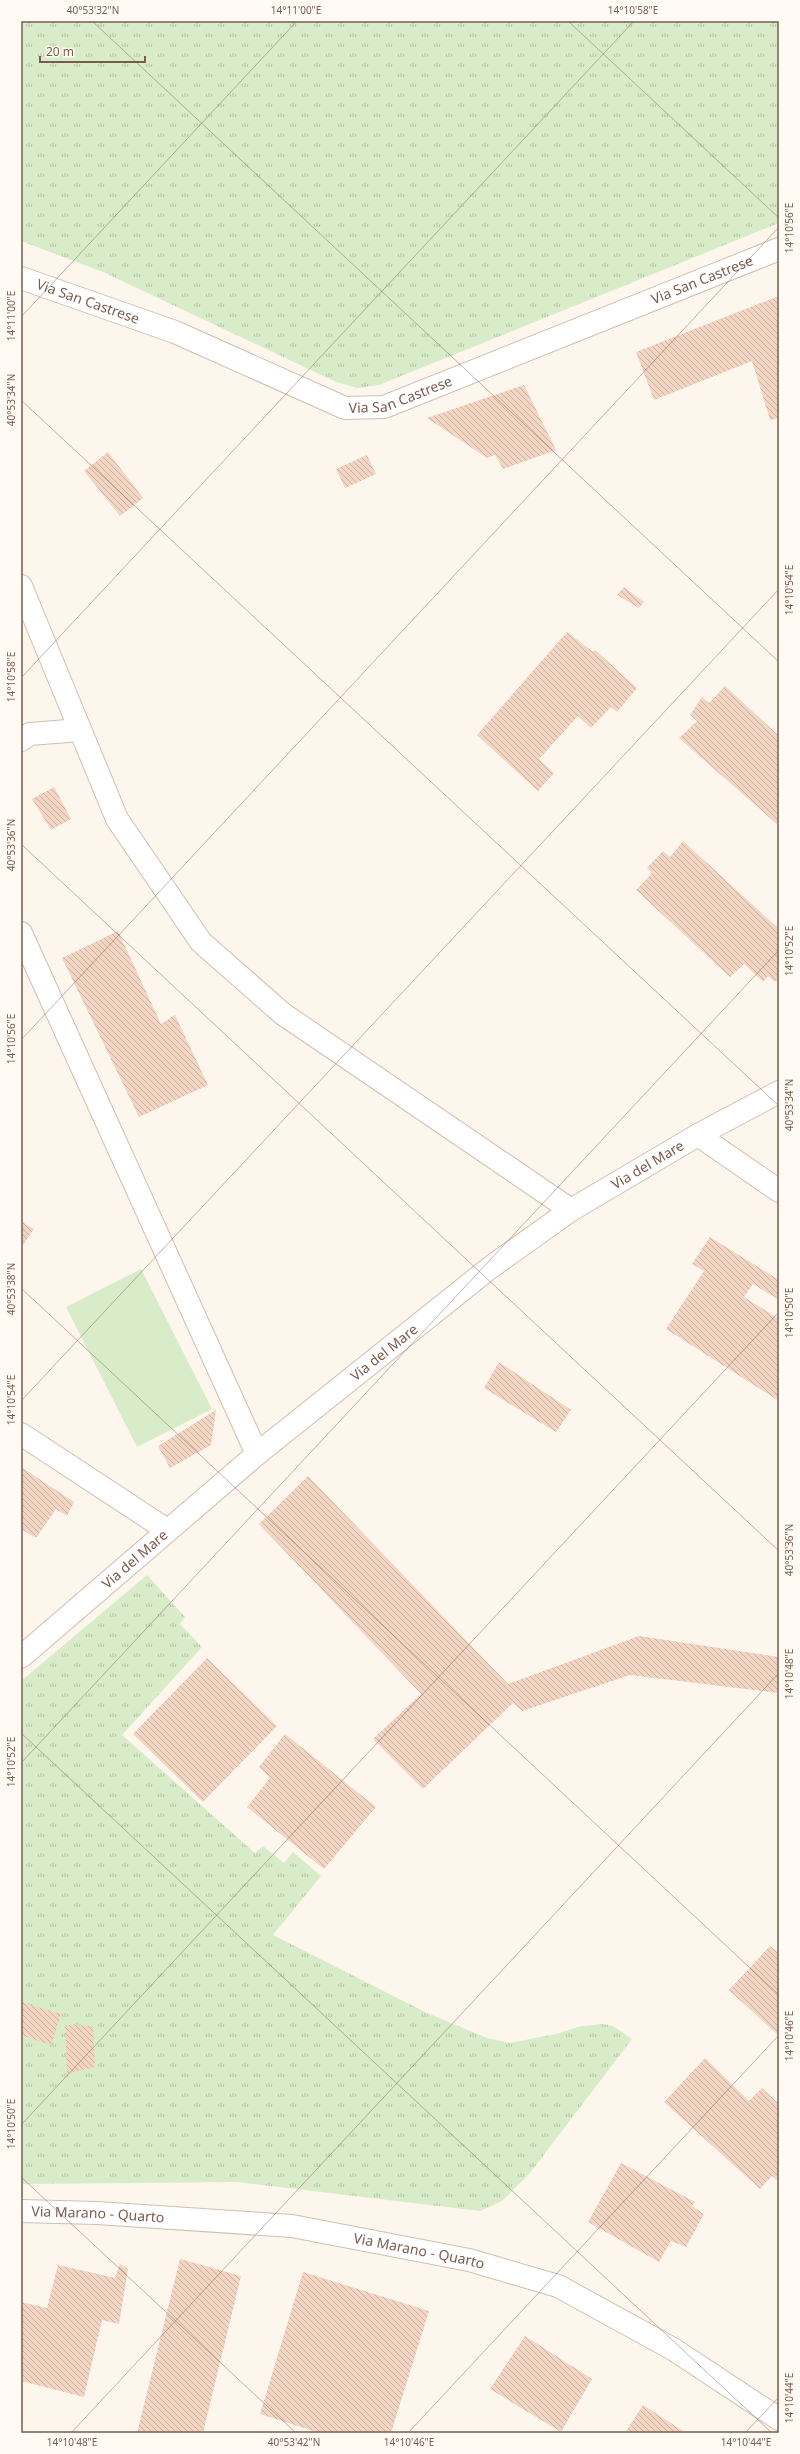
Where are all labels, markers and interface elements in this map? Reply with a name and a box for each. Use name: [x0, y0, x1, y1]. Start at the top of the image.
text: 40°53'32"N: [67, 3, 119, 17]
text: 14°11'00"E: [271, 3, 321, 17]
text: 14°10'58"E: [608, 3, 658, 17]
scale bar: [40, 38, 145, 64]
text: 20 m: [46, 43, 74, 60]
text: 14°10'56"E: [782, 203, 796, 253]
street label: Via San Castrese: [648, 250, 756, 308]
street label: Via San Castrese: [34, 274, 142, 328]
text: 14°11'00"E: [4, 291, 18, 341]
street label: Via San Castrese: [348, 371, 455, 417]
text: 40°53'34"N: [4, 374, 18, 426]
text: 14°10'54"E: [782, 565, 796, 615]
text: 14°10'58"E: [4, 652, 18, 702]
text: 40°53'36"N: [4, 819, 18, 871]
text: 14°10'52"E: [782, 926, 796, 976]
text: 14°10'56"E: [4, 1014, 18, 1064]
text: 40°53'34"N: [782, 1079, 796, 1131]
street label: Via del Mare: [607, 1135, 687, 1193]
text: 40°53'38"N: [4, 1263, 18, 1315]
text: 14°10'50"E: [782, 1288, 796, 1338]
street label: Via del Mare: [346, 1319, 422, 1385]
text: 14°10'54"E: [4, 1375, 18, 1425]
text: 40°53'36"N: [782, 1524, 796, 1576]
street label: Via del Mare: [97, 1525, 171, 1593]
text: 14°10'48"E: [782, 1649, 796, 1699]
text: 14°10'52"E: [4, 1737, 18, 1787]
text: 14°10'46"E: [782, 2011, 796, 2061]
text: 14°10'50"E: [4, 2099, 18, 2149]
street label: Via Marano - Quarto: [31, 2201, 165, 2226]
street label: Via Marano - Quarto: [352, 2228, 487, 2273]
text: 14°10'44"E: [782, 2373, 796, 2423]
text: 14°10'48"E: [47, 2435, 97, 2449]
text: 40°53'42"N: [268, 2435, 320, 2449]
text: 14°10'46"E: [384, 2435, 434, 2449]
text: 14°10'44"E: [721, 2435, 771, 2449]

